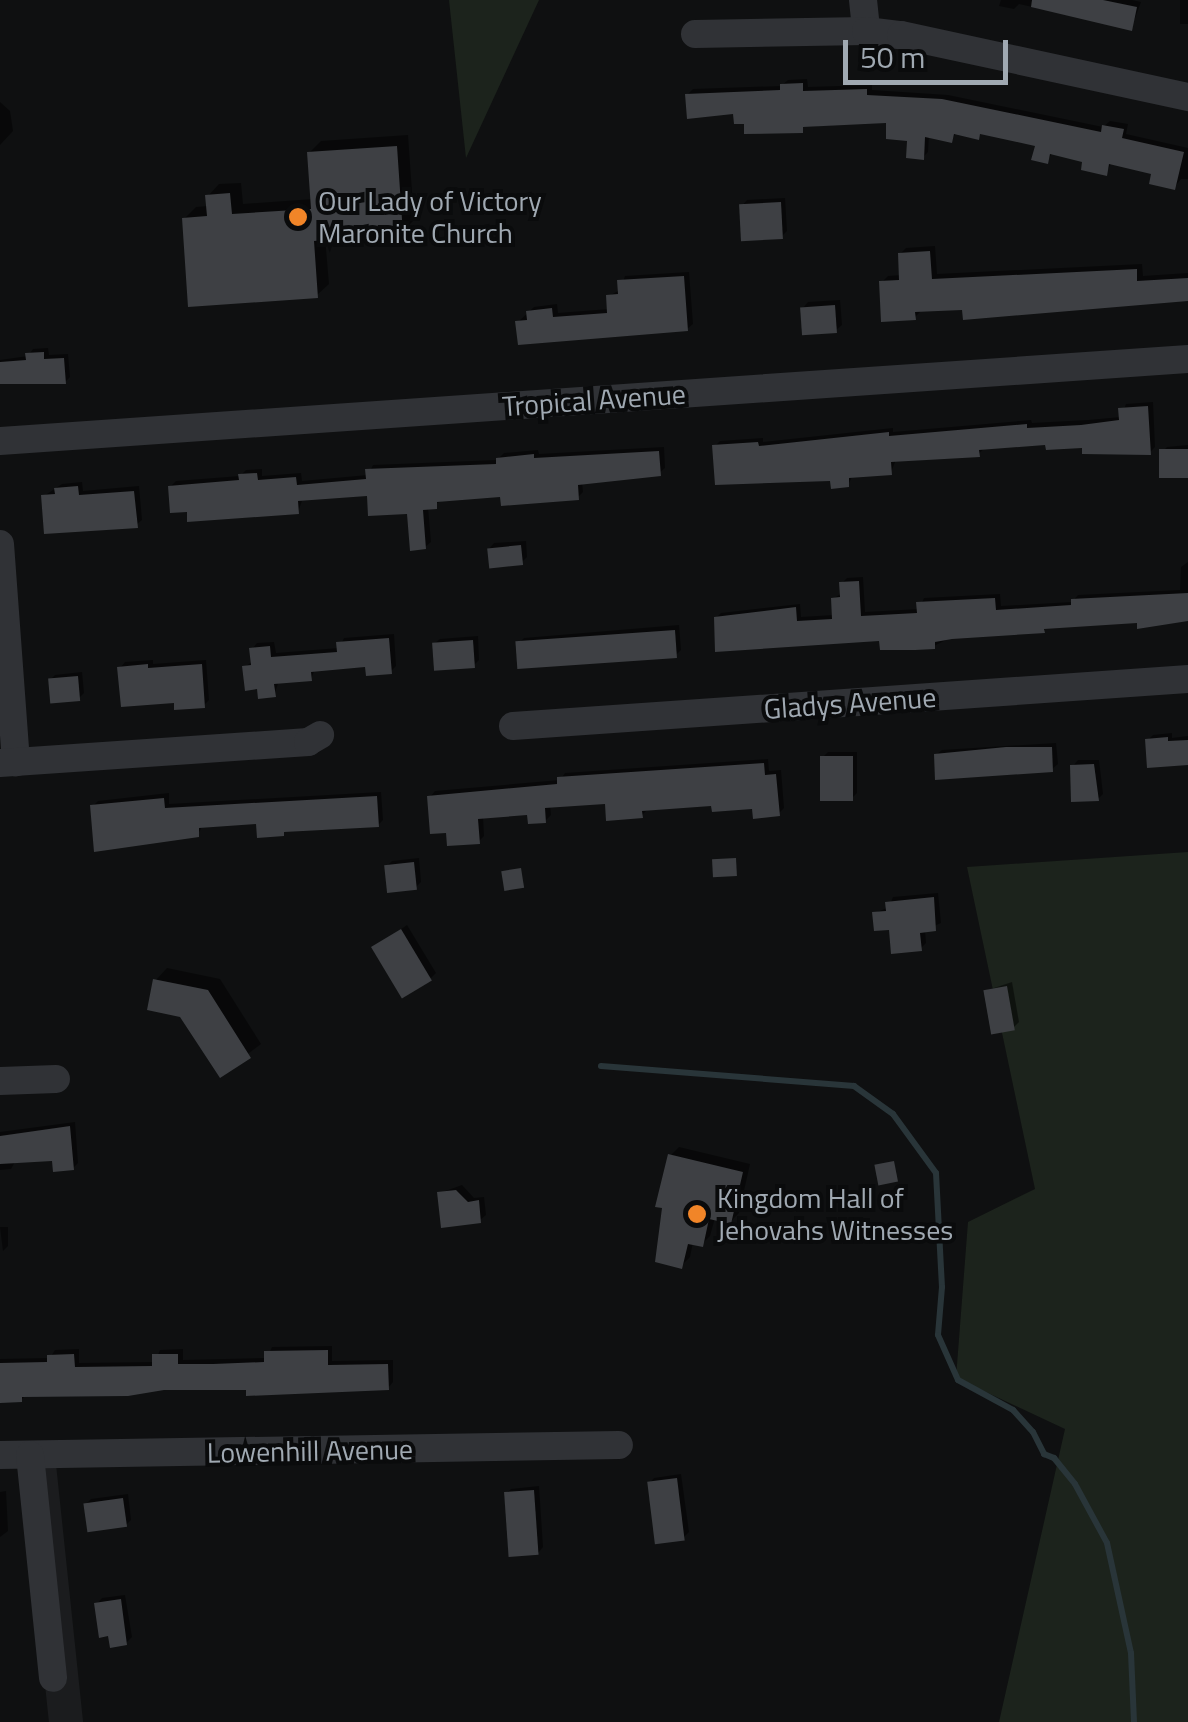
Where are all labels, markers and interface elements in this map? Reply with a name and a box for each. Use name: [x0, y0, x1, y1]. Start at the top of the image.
scale bar: [848, 20, 1013, 82]
text: 50 m: [860, 34, 925, 80]
place label: Our Lady of Victory Maronite Church: [318, 184, 542, 250]
marker: Our Lady of Victory Maronite Church: [287, 206, 309, 228]
street label: Tropical Avenue: [501, 377, 687, 423]
street label: Gladys Avenue: [763, 680, 937, 726]
place label: Kingdom Hall of Jehovahs Witnesses: [717, 1181, 953, 1247]
marker: Kingdom Hall of Jehovahs Witnesses: [686, 1203, 708, 1225]
street label: Lowenhill Avenue: [207, 1432, 413, 1470]

